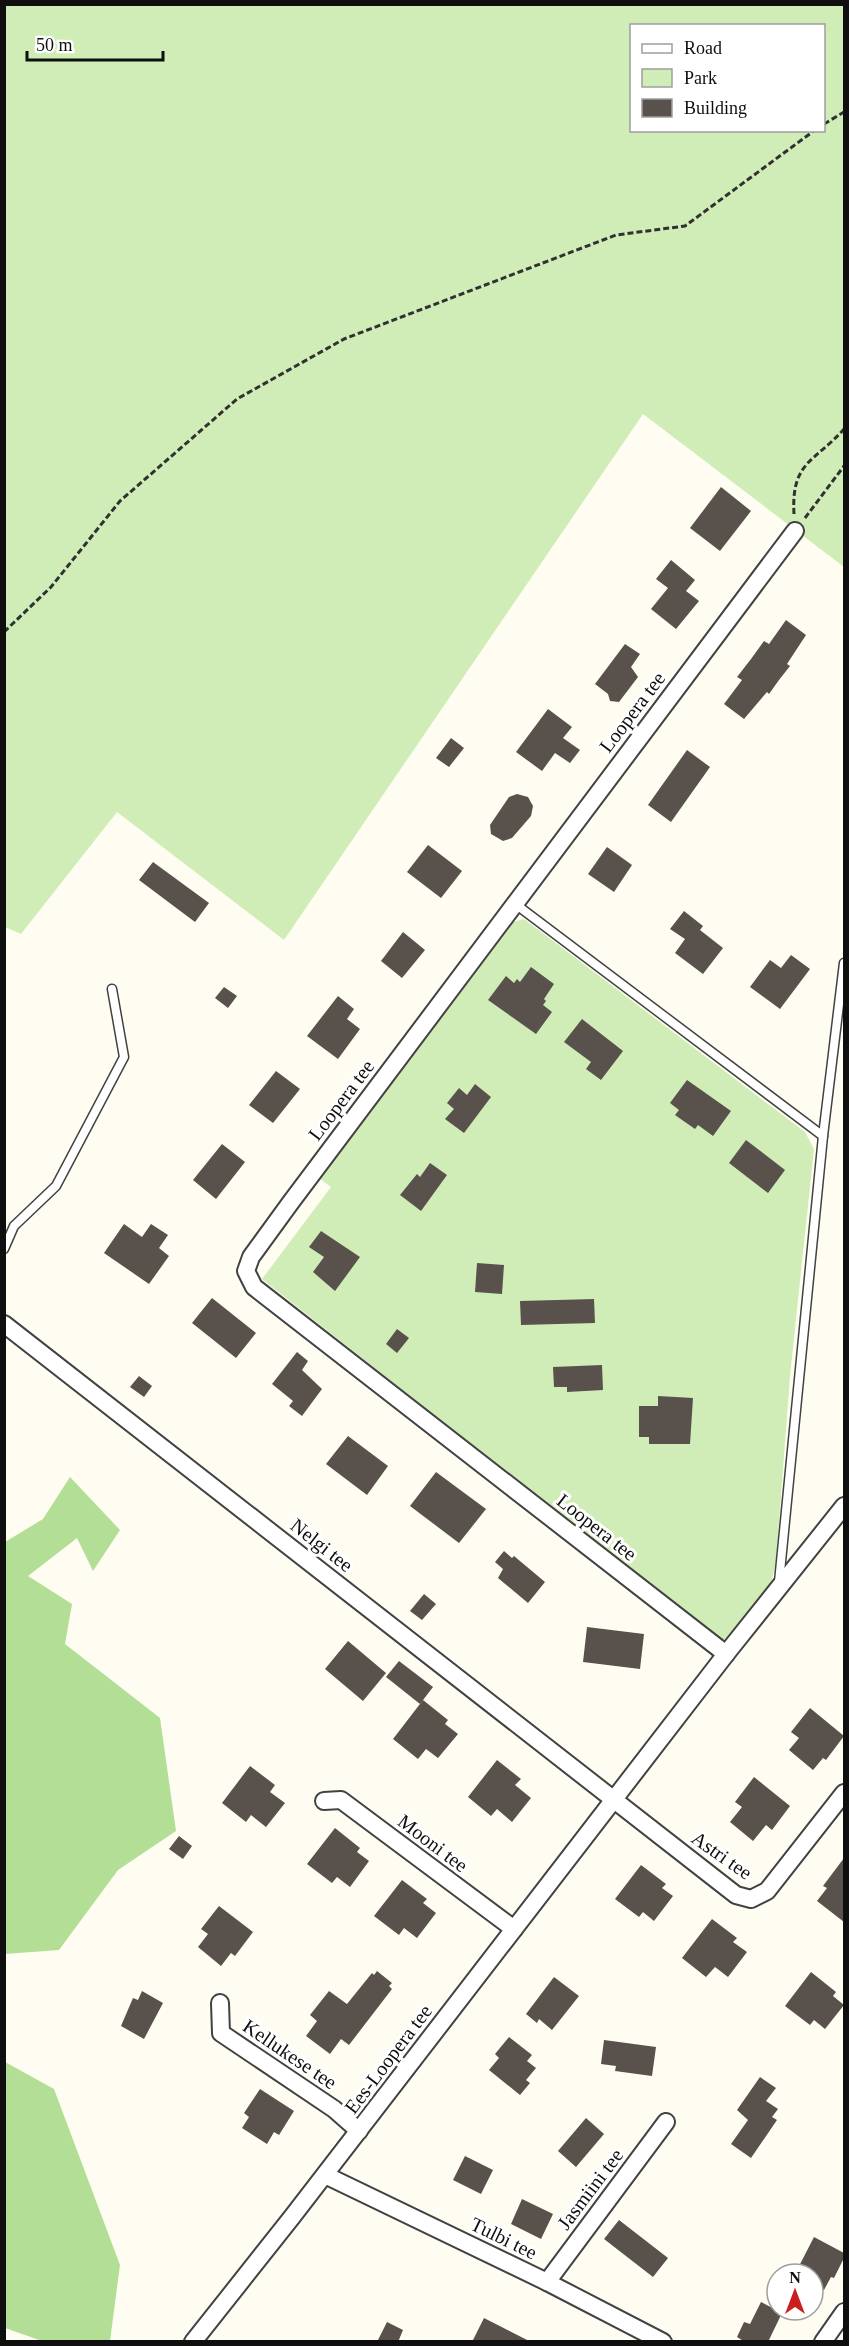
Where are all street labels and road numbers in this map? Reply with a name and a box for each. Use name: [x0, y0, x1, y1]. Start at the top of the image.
street label: Loopera tee: [595, 667, 670, 757]
street label: Loopera tee: [304, 1055, 379, 1145]
street label: Loopera tee: [552, 1489, 641, 1566]
street label: Nelgi tee: [286, 1514, 358, 1577]
street label: Mooni tee: [394, 1810, 472, 1876]
street label: Astri tee: [688, 1826, 756, 1884]
street label: Ees-Loopera tee: [340, 2000, 437, 2118]
street label: Kellukese tee: [239, 2015, 341, 2093]
street label: Jasmiini tee: [553, 2144, 627, 2234]
street label: Tulbi tee: [467, 2213, 541, 2263]

